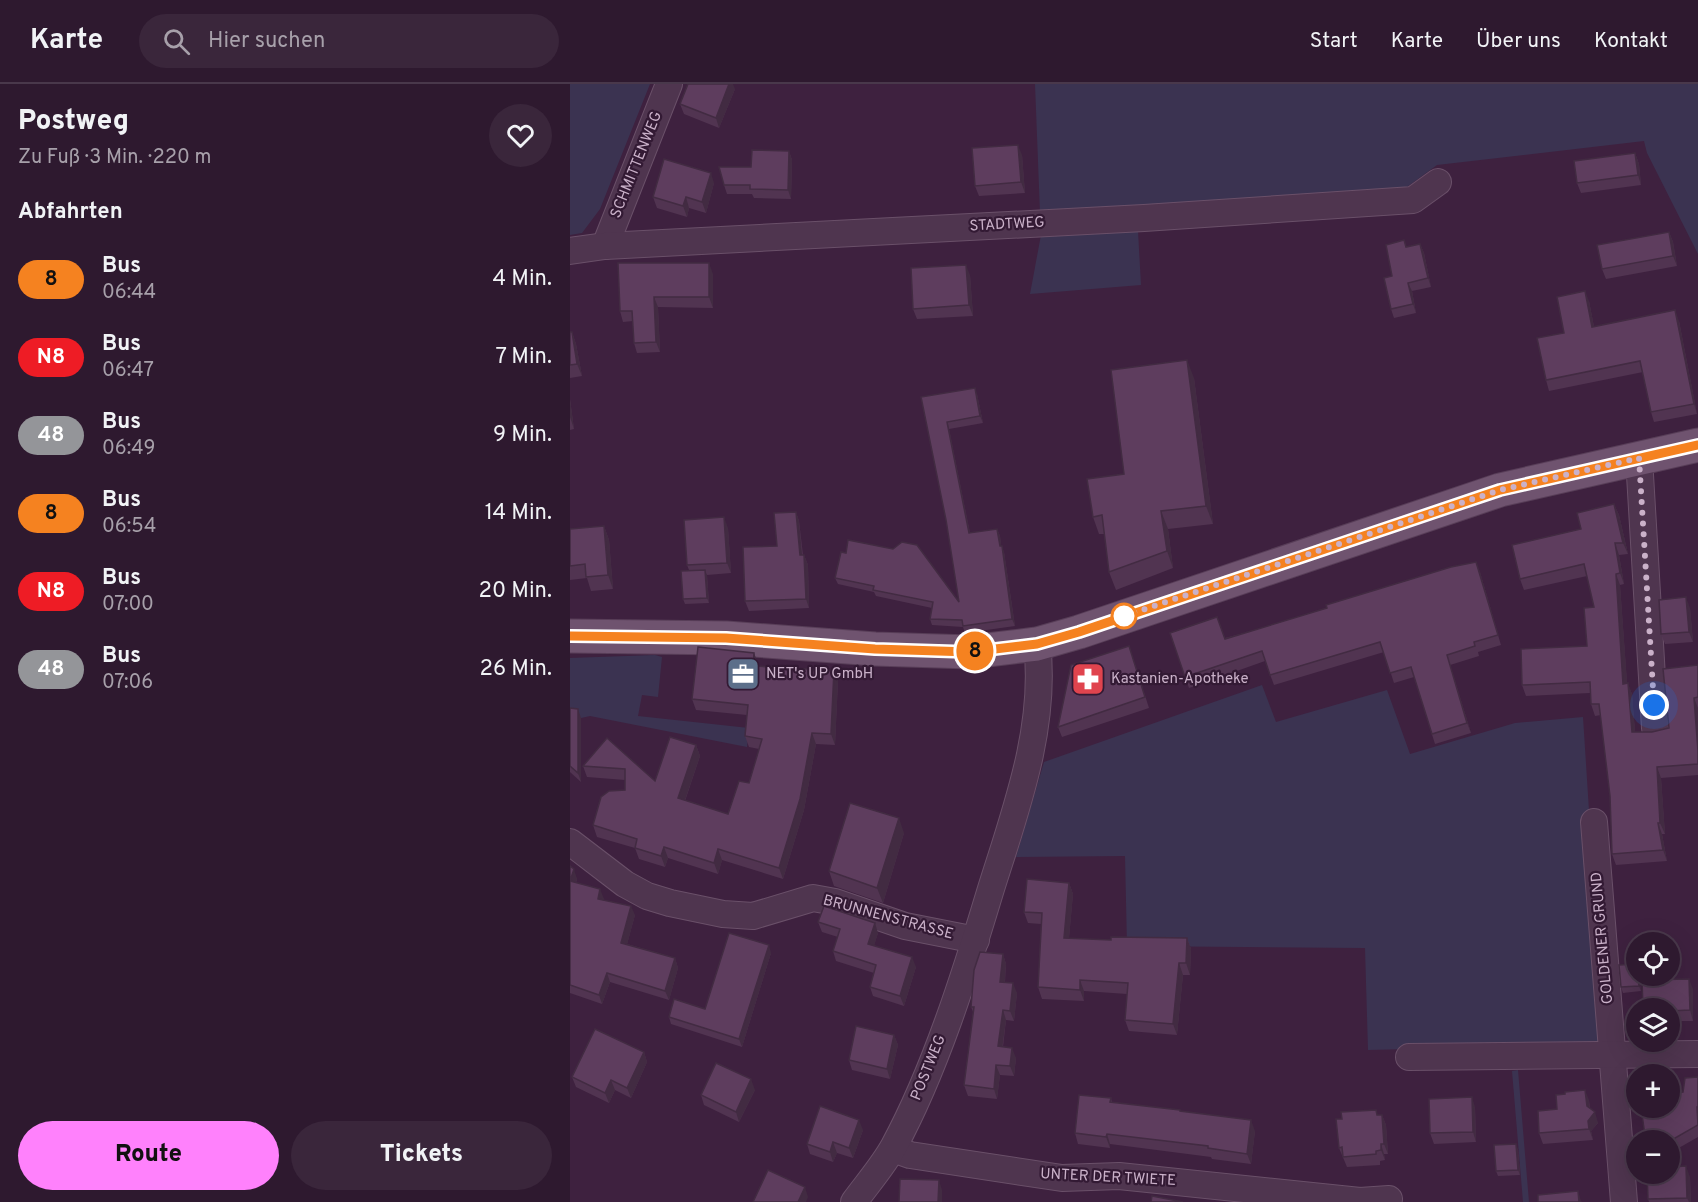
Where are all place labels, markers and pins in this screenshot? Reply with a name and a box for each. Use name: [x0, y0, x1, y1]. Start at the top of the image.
unlabelled marker: [1111, 603, 1137, 629]
office icon: NET's UP GmbH: [725, 656, 761, 692]
pharmacy icon: Kastanien-Apotheke: [1070, 661, 1106, 697]
place label: NET's UP GmbH: [766, 665, 873, 684]
place label: Kastanien-Apotheke: [1111, 670, 1249, 689]

